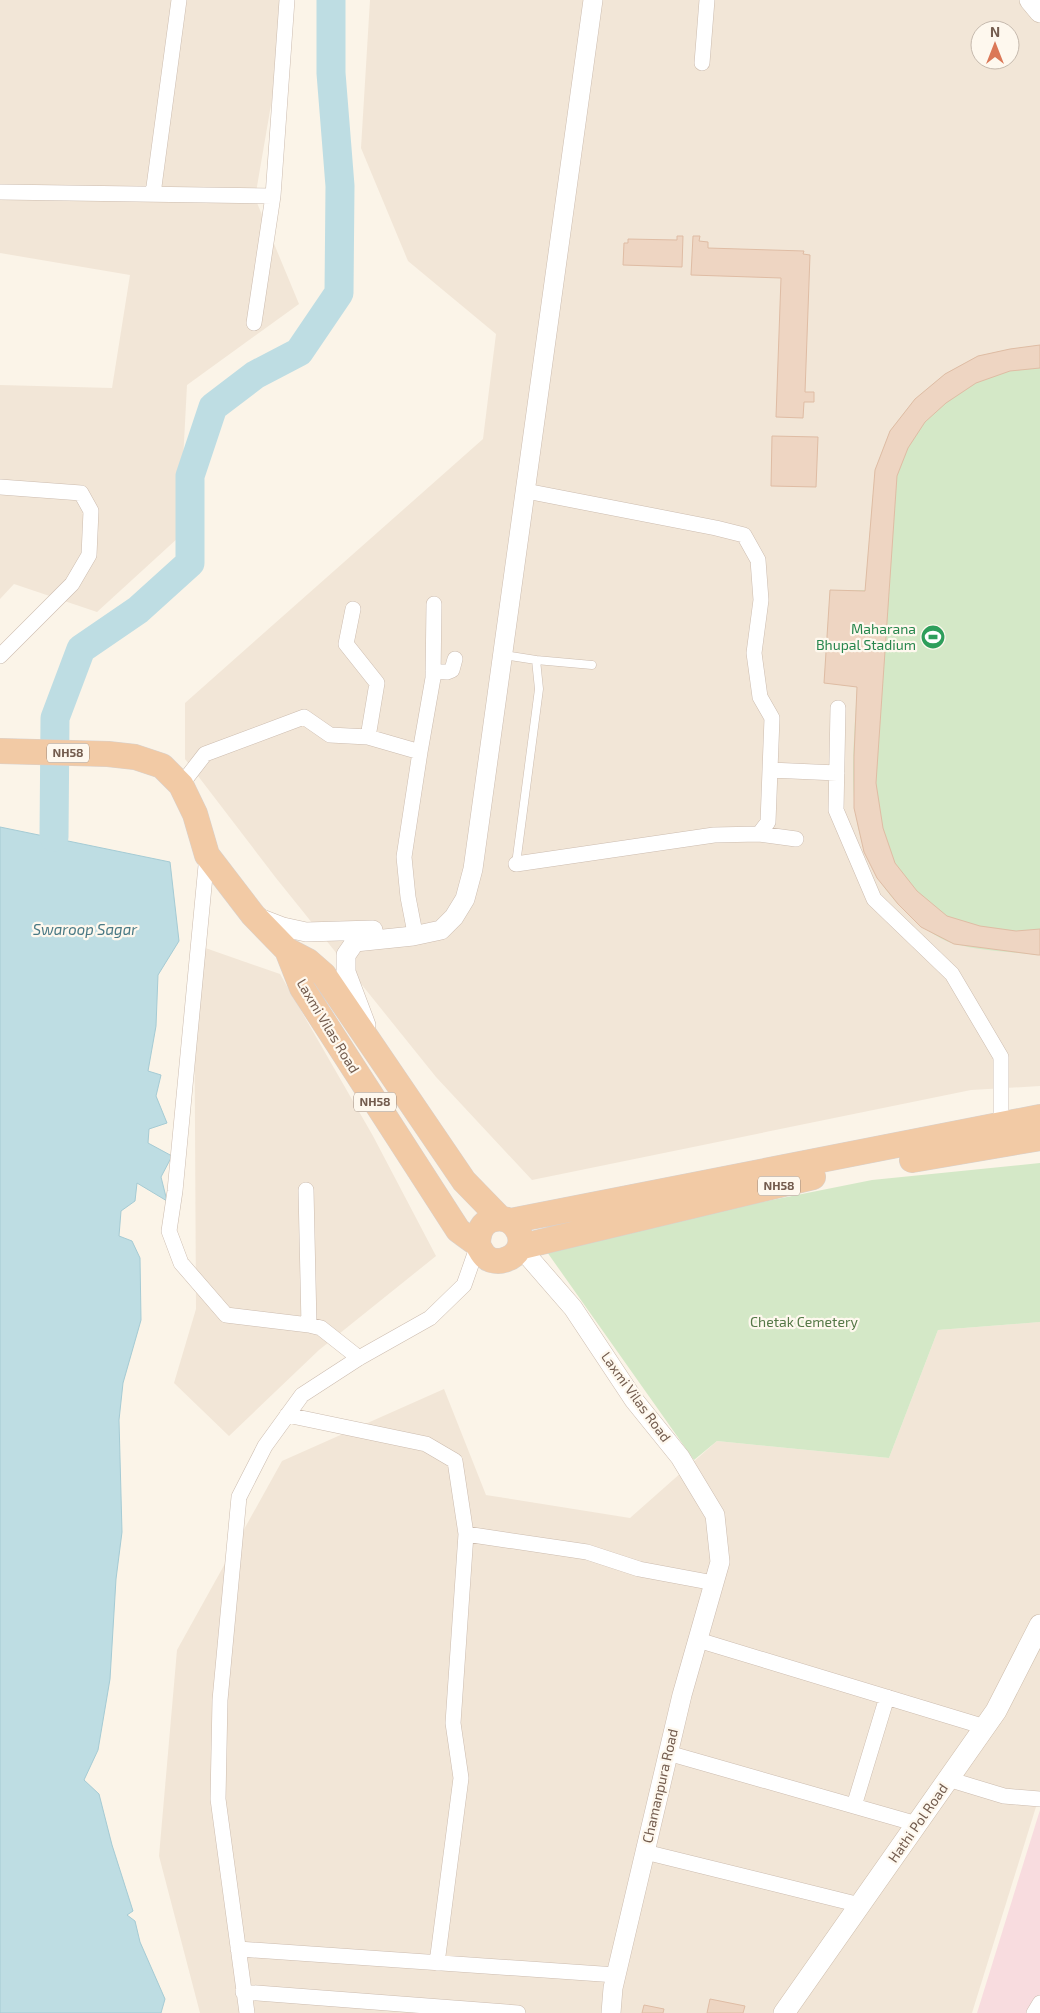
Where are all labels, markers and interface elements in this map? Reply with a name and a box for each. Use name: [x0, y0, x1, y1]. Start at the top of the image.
north arrow: [970, 20, 1020, 70]
text: N: [990, 23, 1000, 40]
place label: Maharana Bhupal Stadium: [816, 620, 916, 653]
sports icon: Maharana Bhupal Stadium: [920, 624, 946, 650]
road number: NH58: [47, 744, 89, 762]
water label: Swaroop Sagar: [33, 920, 138, 938]
street label: Laxmi Vilas Road: [294, 975, 363, 1076]
road number: NH58: [354, 1092, 396, 1112]
road number: NH58: [758, 1176, 800, 1196]
park label: Chetak Cemetery: [750, 1313, 859, 1330]
street label: Laxmi Vilas Road: [598, 1348, 675, 1445]
street label: Chamanpura Road: [638, 1727, 681, 1845]
street label: Hathi Pol Road: [884, 1780, 951, 1865]

